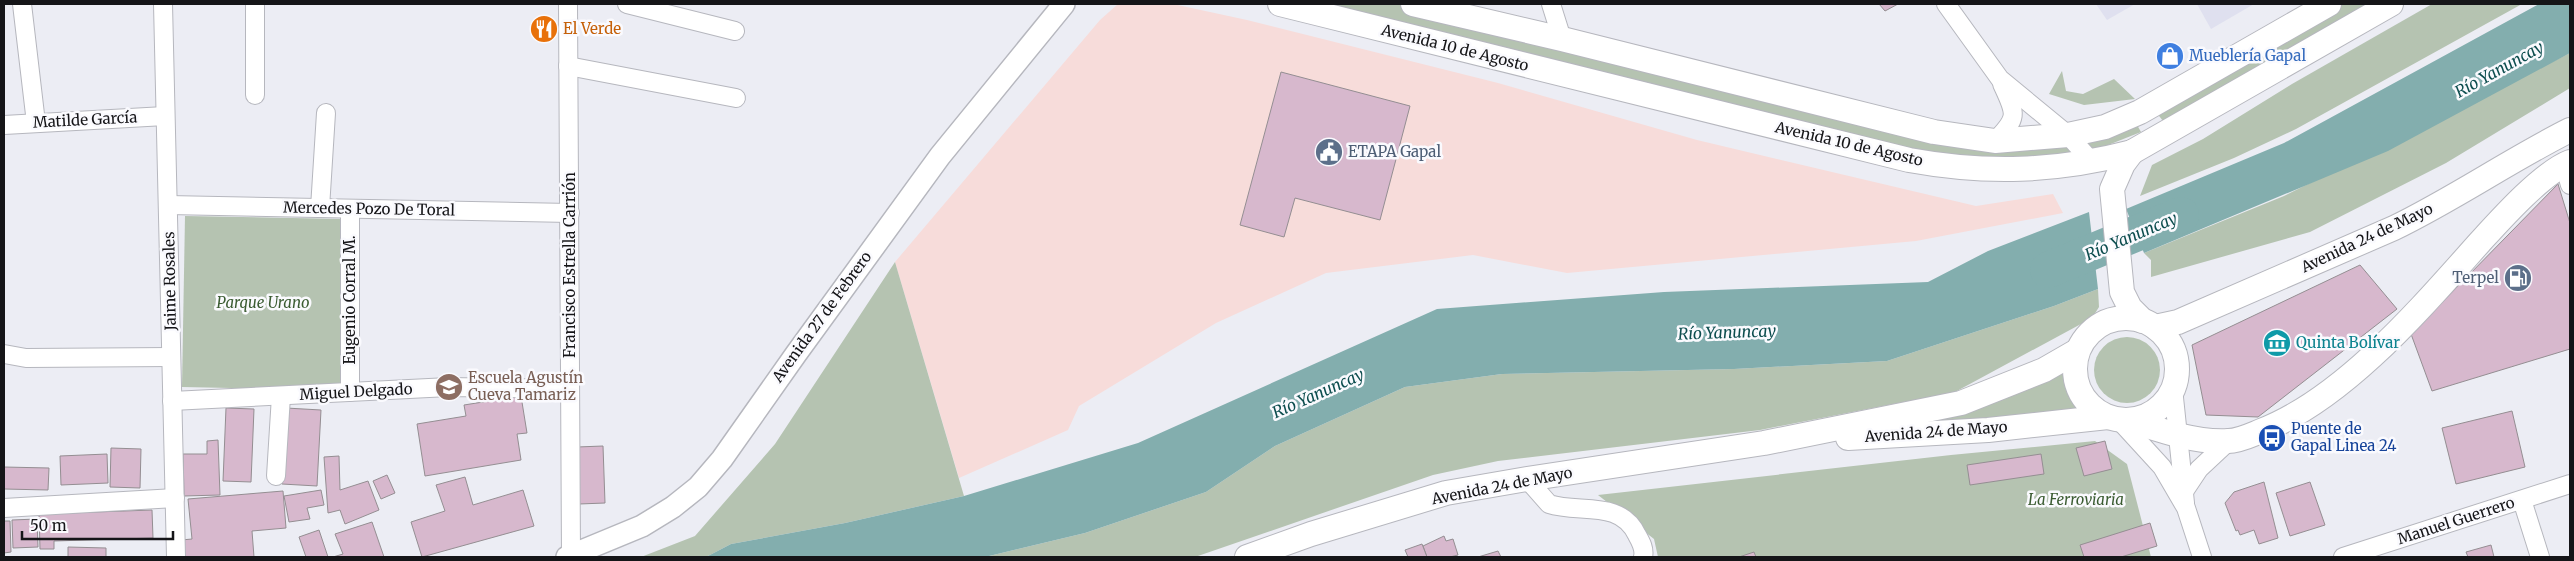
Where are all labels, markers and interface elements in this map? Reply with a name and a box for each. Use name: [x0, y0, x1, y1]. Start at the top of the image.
restaurant icon: El Verde: [529, 14, 559, 44]
place label: El Verde: [563, 19, 621, 38]
street label: Avenida 10 de Agosto: [1379, 20, 1531, 75]
water label: Río Yanuncay: [2451, 36, 2547, 102]
shop icon: Mueblería Gapal: [2155, 41, 2185, 71]
place label: Mueblería Gapal: [2189, 46, 2306, 65]
street label: Matilde García: [32, 107, 138, 132]
street label: Avenida 10 de Agosto: [1772, 117, 1925, 170]
public building icon: ETAPA Gapal: [1314, 137, 1344, 167]
place label: ETAPA Gapal: [1348, 142, 1442, 161]
street label: Francisco Estrella Carrión: [560, 172, 579, 358]
street label: Mercedes Pozo De Toral: [283, 198, 455, 220]
street label: Avenida 24 de Mayo: [2297, 199, 2436, 277]
water label: Río Yanuncay: [2082, 207, 2180, 264]
street label: Jaime Rosales: [159, 231, 180, 332]
street label: Eugenio Corral M.: [340, 236, 359, 364]
street label: Avenida 27 de Febrero: [767, 247, 876, 387]
fuel station icon: Terpel: [2503, 263, 2533, 293]
place label: Terpel: [2452, 268, 2499, 287]
park label: Parque Urano: [217, 293, 309, 312]
water label: Río Yanuncay: [1678, 320, 1777, 344]
museum icon: Quinta Bolívar: [2262, 328, 2292, 358]
place label: Quinta Bolívar: [2296, 333, 2400, 352]
water label: Río Yanuncay: [1269, 364, 1367, 422]
place label: Escuela Agustín Cueva Tamariz: [468, 368, 583, 404]
school or university icon: Escuela Agustín Cueva Tamariz: [434, 372, 464, 402]
street label: Miguel Delgado: [299, 379, 413, 404]
street label: Avenida 24 de Mayo: [1863, 417, 2008, 446]
place label: Puente de Gapal Linea 24: [2291, 419, 2397, 455]
bus stop icon: Puente de Gapal Linea 24: [2257, 423, 2287, 453]
street label: Avenida 24 de Mayo: [1429, 462, 1574, 509]
park label: La Ferroviaria: [2028, 490, 2124, 509]
street label: Manuel Guerrero: [2395, 493, 2517, 548]
scale bar: [22, 508, 174, 540]
text: 50 m: [30, 516, 67, 535]

